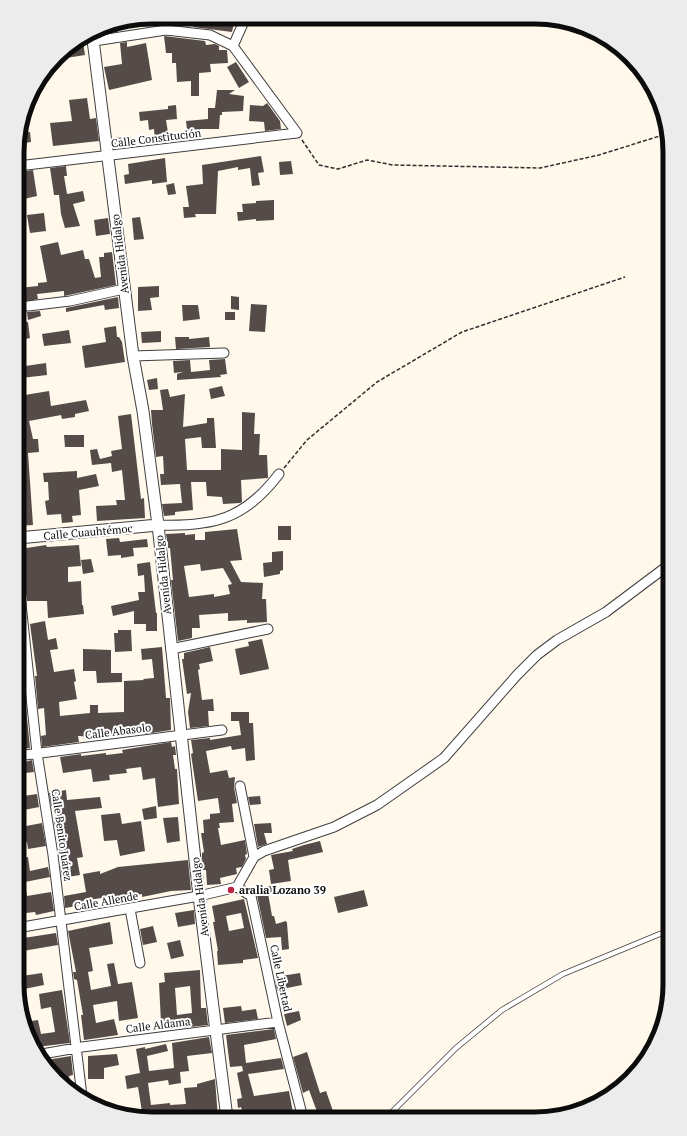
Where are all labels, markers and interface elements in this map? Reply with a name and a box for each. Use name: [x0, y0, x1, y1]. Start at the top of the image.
street label: Calle Constitución: [110, 125, 202, 150]
street label: Avenida Hidalgo: [108, 213, 132, 295]
street label: Calle Cuauhtémoc: [43, 521, 133, 543]
street label: Avenida Hidalgo: [152, 534, 174, 616]
street label: Calle Abasolo: [84, 720, 152, 742]
street label: Calle Benito Juárez: [49, 788, 75, 882]
street label: Avenida Hidalgo: [188, 856, 212, 938]
place label: aralia Lozano 39: [239, 883, 326, 897]
marker: aralia Lozano 39: [226, 885, 236, 895]
street label: Calle Allende: [73, 888, 140, 914]
street label: Calle Libertad: [267, 943, 295, 1013]
street label: Calle Aldama: [125, 1014, 191, 1036]

